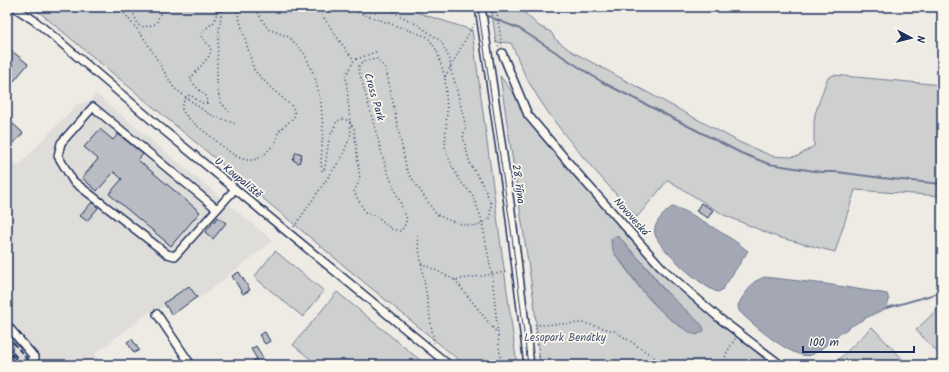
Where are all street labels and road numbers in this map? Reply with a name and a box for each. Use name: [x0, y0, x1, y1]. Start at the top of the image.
street label: Cross Park: [359, 71, 390, 124]
street label: U Koupaliště: [210, 153, 267, 204]
street label: 28. října: [506, 163, 530, 205]
street label: Novoveská: [609, 194, 655, 242]

